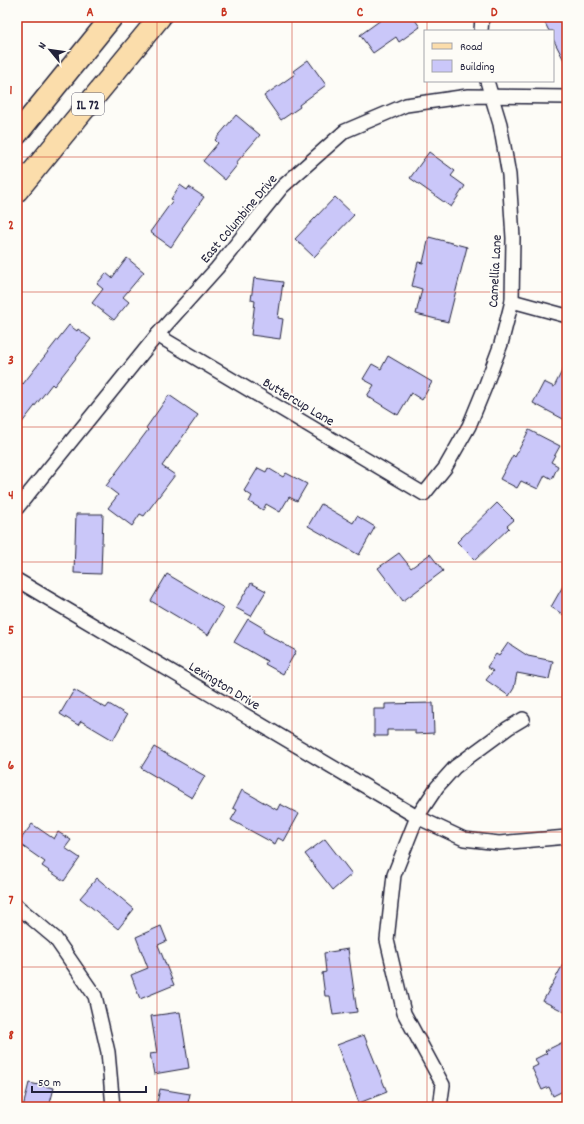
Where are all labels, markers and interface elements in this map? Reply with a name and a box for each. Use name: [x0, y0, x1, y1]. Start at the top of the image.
text: A: [86, 4, 94, 23]
text: B: [221, 4, 227, 23]
text: C: [357, 4, 364, 23]
text: D: [491, 4, 498, 23]
north arrow: [30, 30, 70, 70]
legend: [424, 30, 554, 82]
text: N: [35, 39, 52, 52]
text: Road: [460, 39, 482, 56]
text: Building: [460, 59, 495, 76]
text: 1: [10, 82, 13, 101]
road number: IL 72: [72, 93, 104, 115]
street label: East Columbine Drive: [196, 170, 283, 268]
text: 2: [8, 217, 14, 236]
street label: Camellia Lane: [484, 234, 508, 308]
text: 3: [8, 352, 14, 371]
street label: Buttercup Lane: [258, 373, 338, 432]
text: 4: [8, 487, 14, 506]
text: 5: [8, 622, 14, 641]
street label: Lexington Drive: [184, 657, 264, 716]
text: 6: [8, 757, 15, 776]
text: 7: [9, 892, 14, 911]
text: 8: [8, 1027, 14, 1046]
scale bar: [32, 1068, 146, 1094]
text: 50 m: [38, 1075, 61, 1092]

